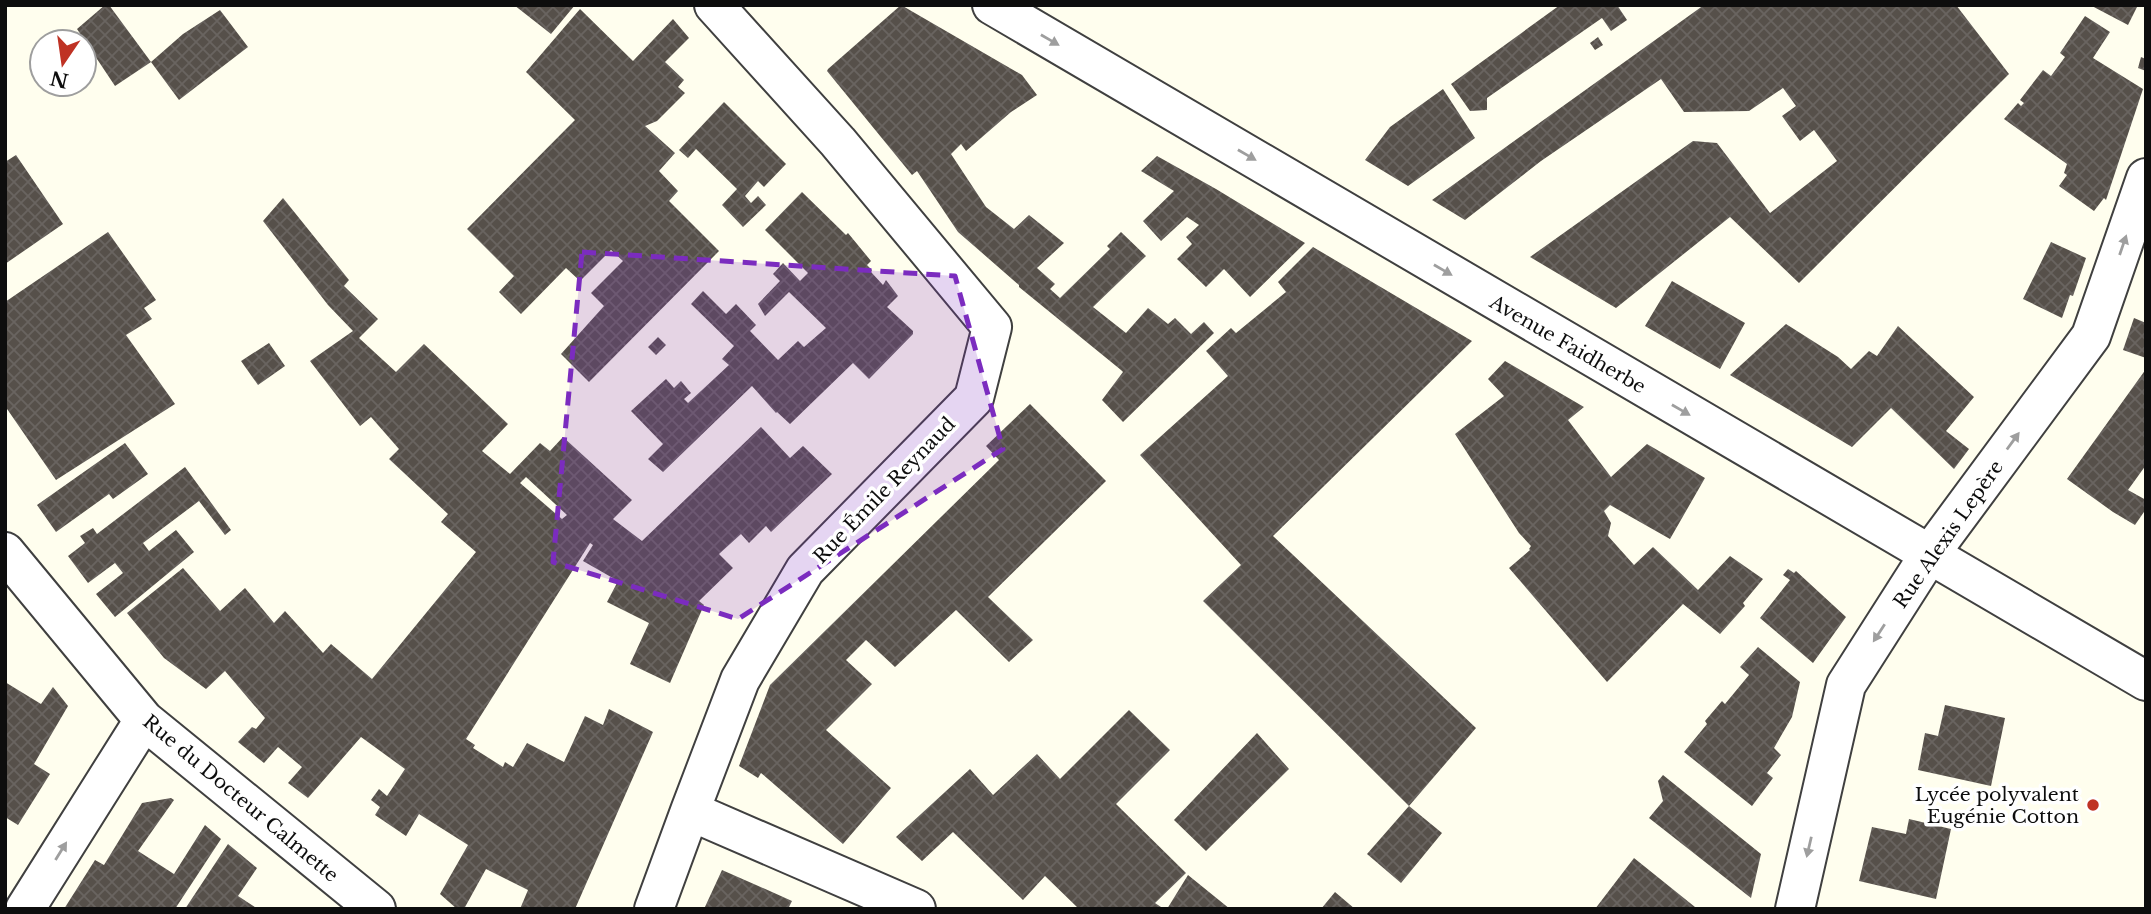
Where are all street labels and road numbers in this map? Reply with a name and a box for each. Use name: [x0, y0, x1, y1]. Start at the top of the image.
street label: Avenue Faidherbe: [1485, 290, 1650, 398]
street label: Rue Émile Reynaud: [809, 412, 960, 568]
street label: Rue Alexis Lepère: [1889, 456, 2008, 613]
street label: Rue du Docteur Calmette: [138, 710, 343, 887]

